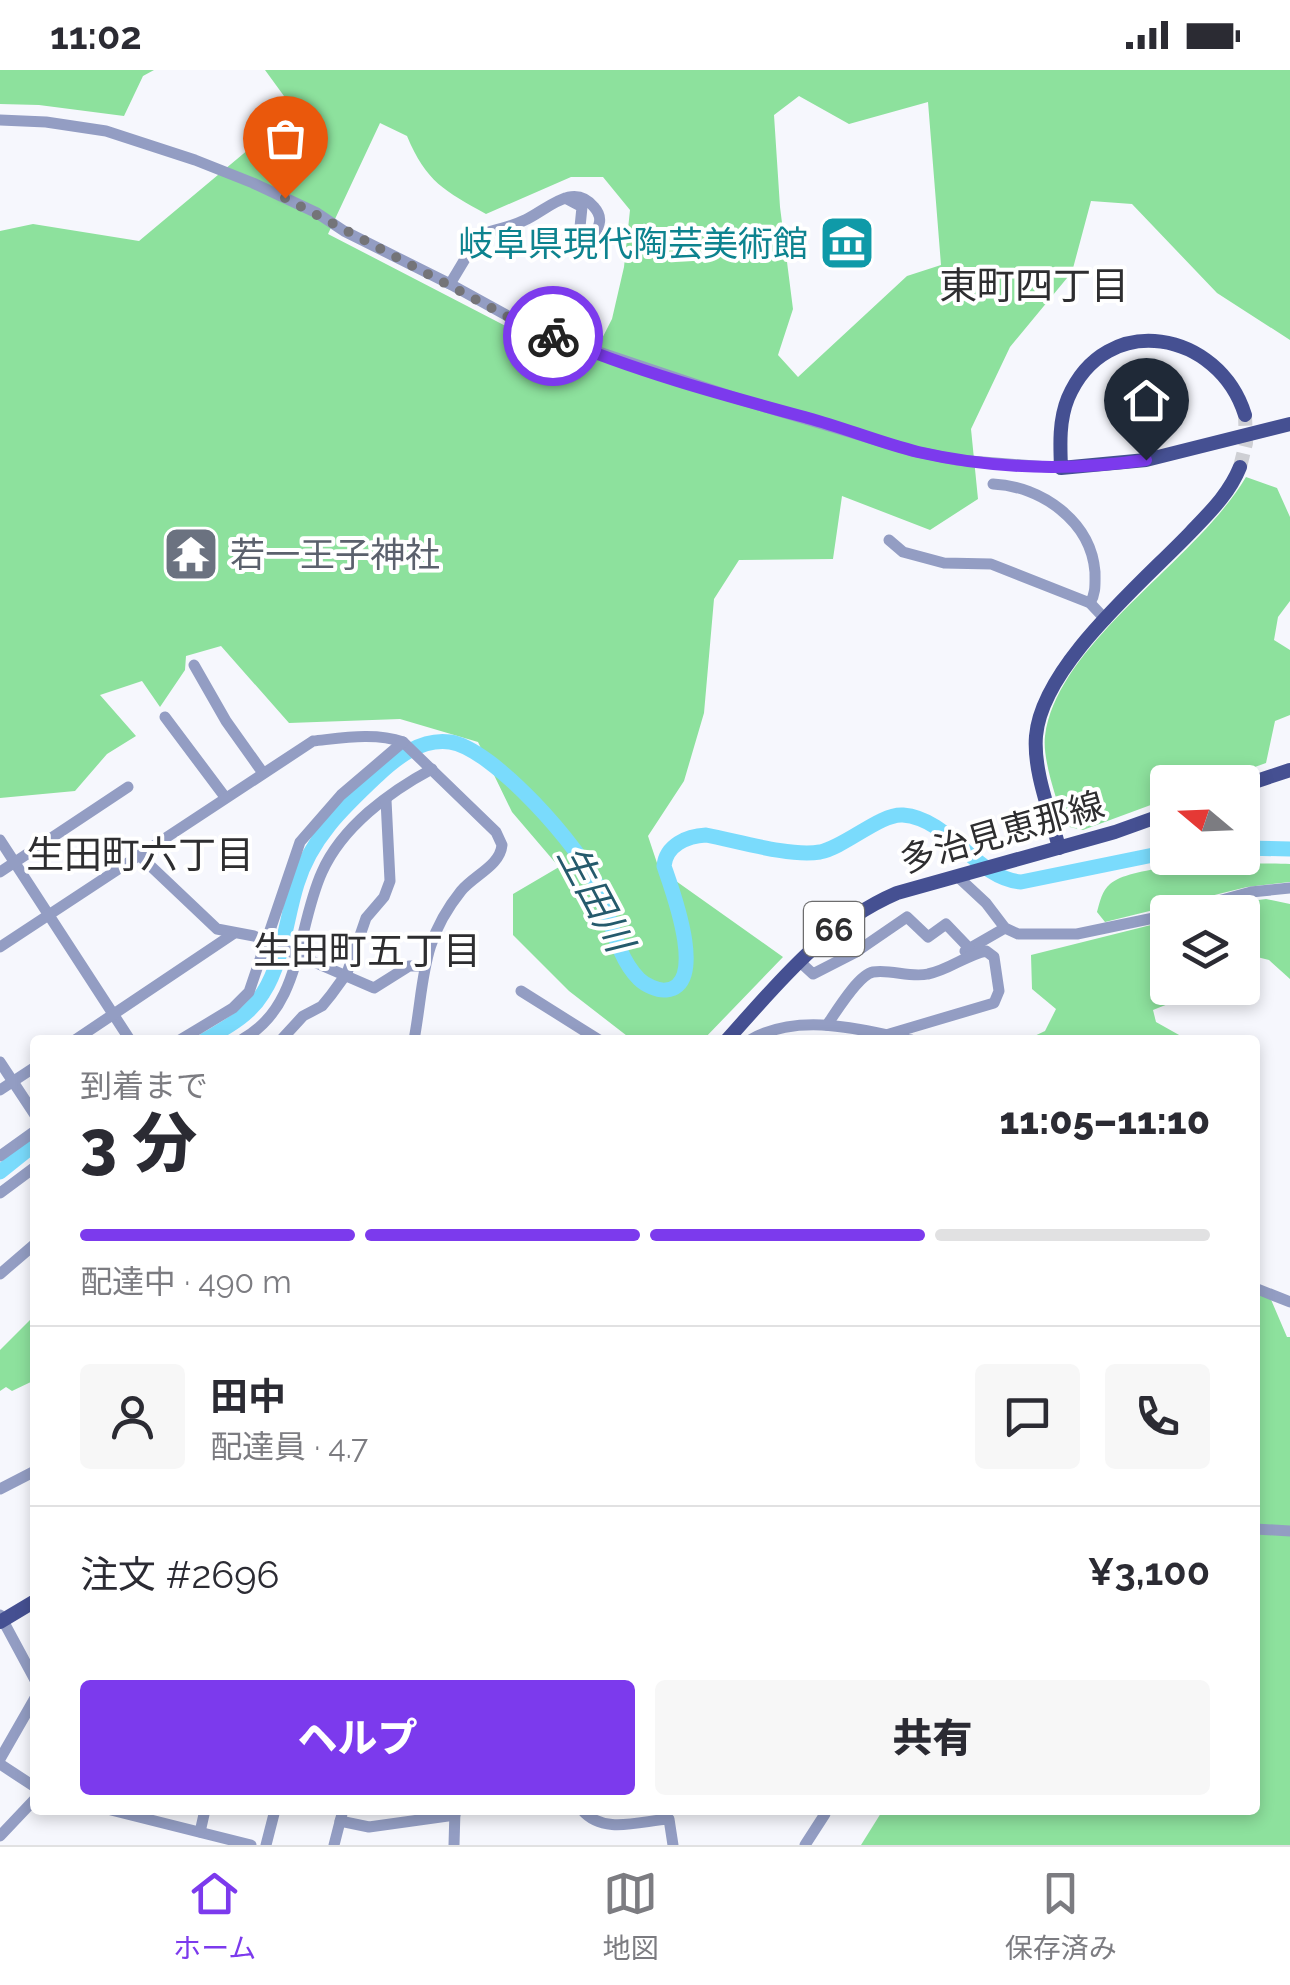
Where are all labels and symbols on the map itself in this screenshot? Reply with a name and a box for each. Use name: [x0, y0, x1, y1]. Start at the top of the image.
pin: [243, 96, 328, 199]
museum icon: 岐阜県現代陶芸美術館: [817, 213, 877, 273]
place label: 岐阜県現代陶芸美術館: [458, 223, 808, 264]
district label: 東町四丁目: [939, 263, 1129, 308]
courier: [503, 286, 603, 386]
pin: [1104, 358, 1189, 461]
temple icon: 若一王子神社: [161, 524, 221, 584]
place label: 若一王子神社: [230, 534, 440, 575]
north arrow: [1150, 765, 1260, 875]
street label: 多治見恵那線: [895, 783, 1109, 881]
district label: 生田町六丁目: [26, 832, 254, 877]
water label: 生田川: [549, 837, 645, 962]
road number: 66: [804, 902, 864, 956]
district label: 生田町五丁目: [253, 928, 481, 973]

